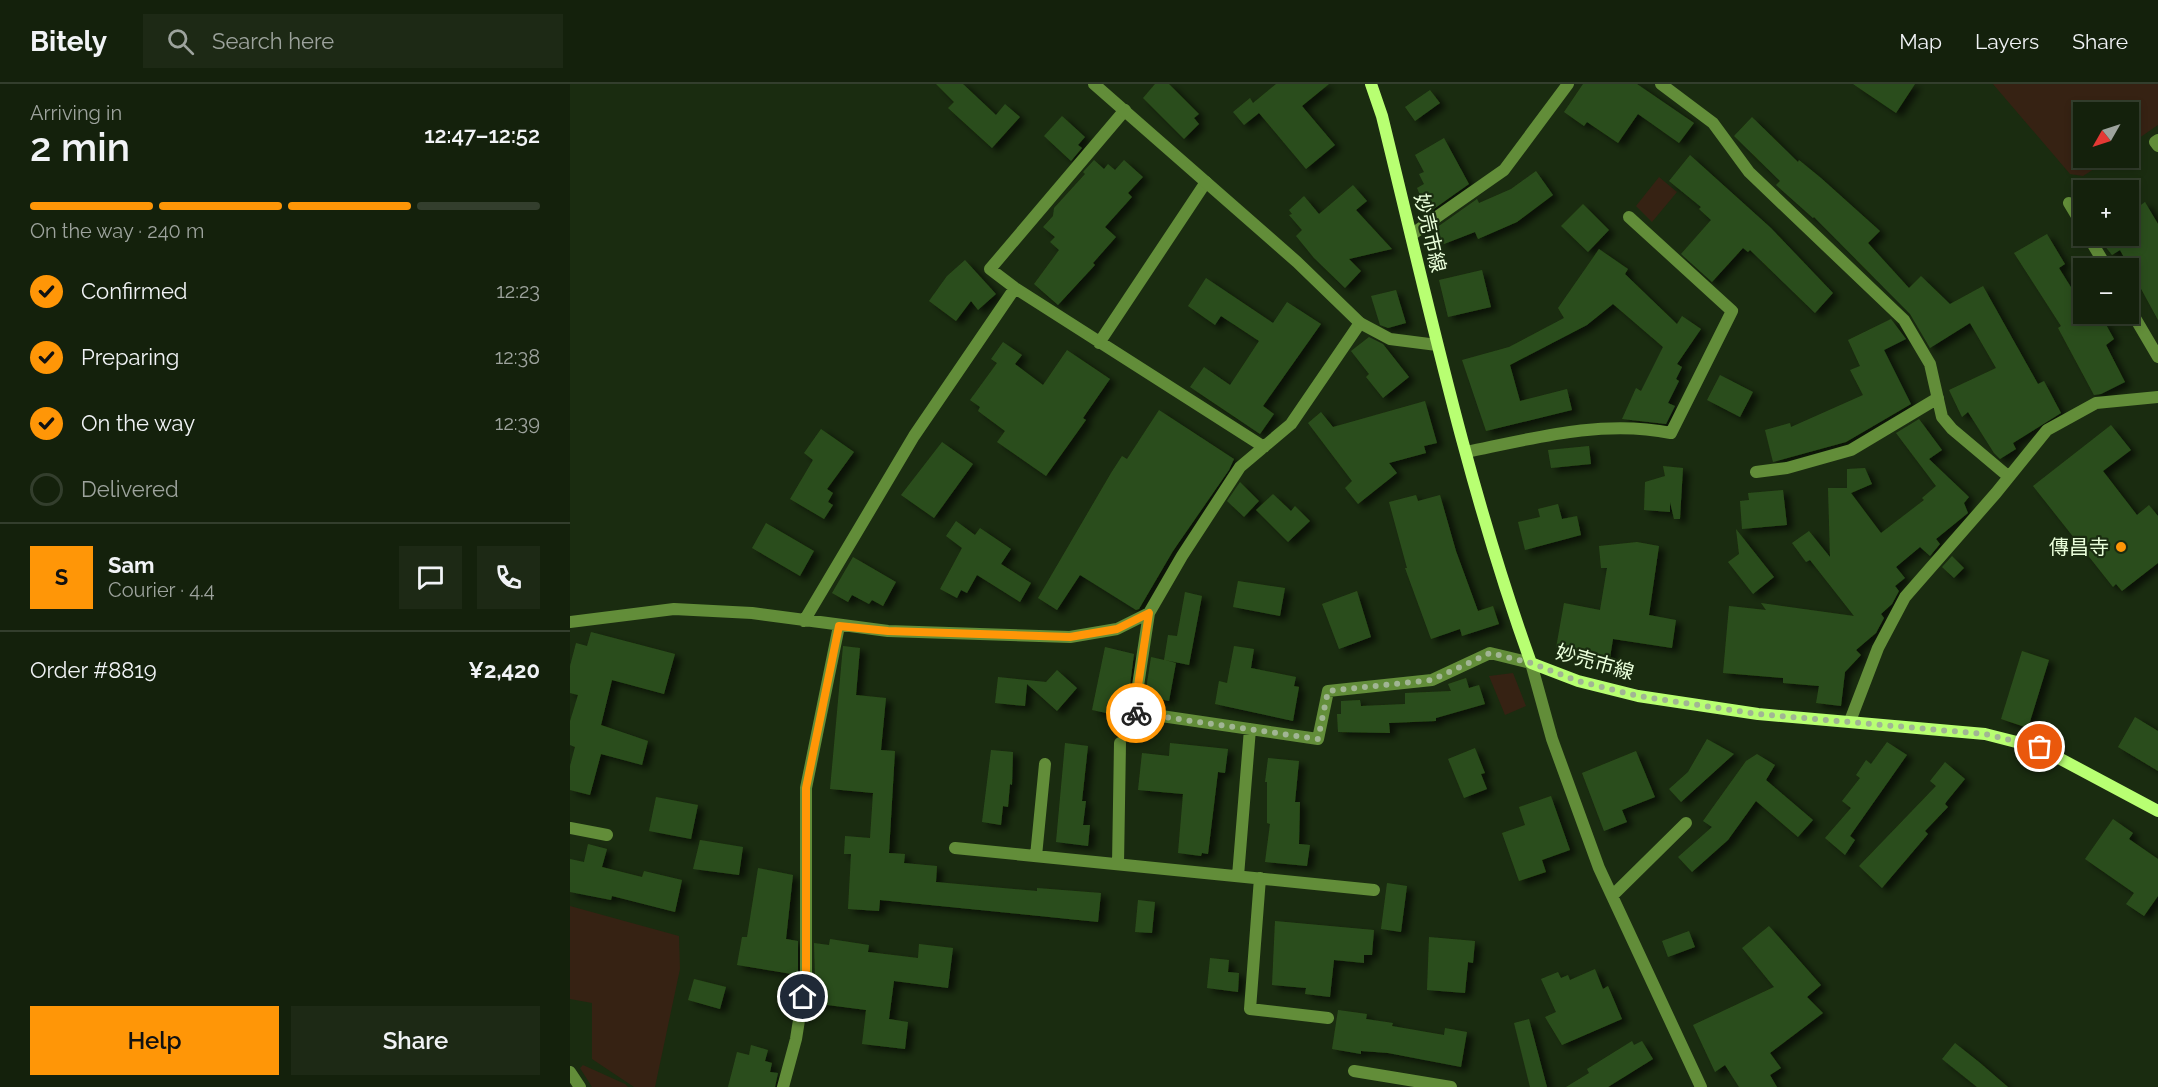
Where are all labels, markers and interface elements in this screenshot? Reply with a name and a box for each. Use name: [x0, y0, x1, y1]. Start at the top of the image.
search box: [143, 14, 563, 68]
text: Bitely: [30, 25, 107, 58]
icon: search: [164, 25, 197, 58]
text: Search here: [212, 28, 334, 54]
text: Map: [1899, 29, 1942, 54]
text: Layers: [1975, 29, 2039, 54]
text: Share: [2072, 29, 2128, 54]
text: Arriving in: [30, 101, 122, 125]
north arrow: [2073, 102, 2139, 168]
map controls: [2073, 102, 2139, 324]
text: 12:47–12:52: [424, 122, 540, 148]
text: 2 min: [30, 124, 130, 170]
button: +: [2073, 180, 2139, 246]
street label: 妙売市線: [1409, 191, 1451, 275]
text: On the way · 240 m: [30, 219, 204, 243]
button: −: [2073, 258, 2139, 324]
icon: check: [30, 275, 63, 308]
text: Confirmed: [81, 278, 188, 304]
text: 12:23: [496, 279, 540, 303]
icon: check: [30, 341, 63, 374]
text: Preparing: [81, 344, 179, 370]
text: 12:38: [495, 345, 540, 369]
icon: check: [30, 407, 63, 440]
text: On the way: [81, 410, 195, 436]
text: 12:39: [495, 411, 540, 435]
text: Delivered: [81, 476, 179, 502]
place label: 傳昌寺: [2049, 535, 2109, 559]
marker: 傳昌寺: [2114, 540, 2128, 554]
button: chat: [399, 546, 462, 609]
button: phone: [477, 546, 540, 609]
text: Sam: [108, 552, 155, 578]
text: S: [55, 564, 68, 590]
text: Courier · 4.4: [108, 578, 215, 602]
street label: 妙売市線: [1553, 639, 1637, 685]
text: Order #8819: [30, 657, 157, 683]
text: ¥2,420: [468, 657, 540, 683]
courier: [1106, 683, 1166, 743]
icon: bike: [1120, 697, 1153, 730]
pin: [2014, 721, 2065, 772]
icon: bag: [2023, 730, 2056, 763]
pin: [777, 971, 828, 1022]
icon: home: [786, 980, 819, 1013]
button: Help: [30, 1006, 279, 1075]
button: Share: [291, 1006, 540, 1075]

